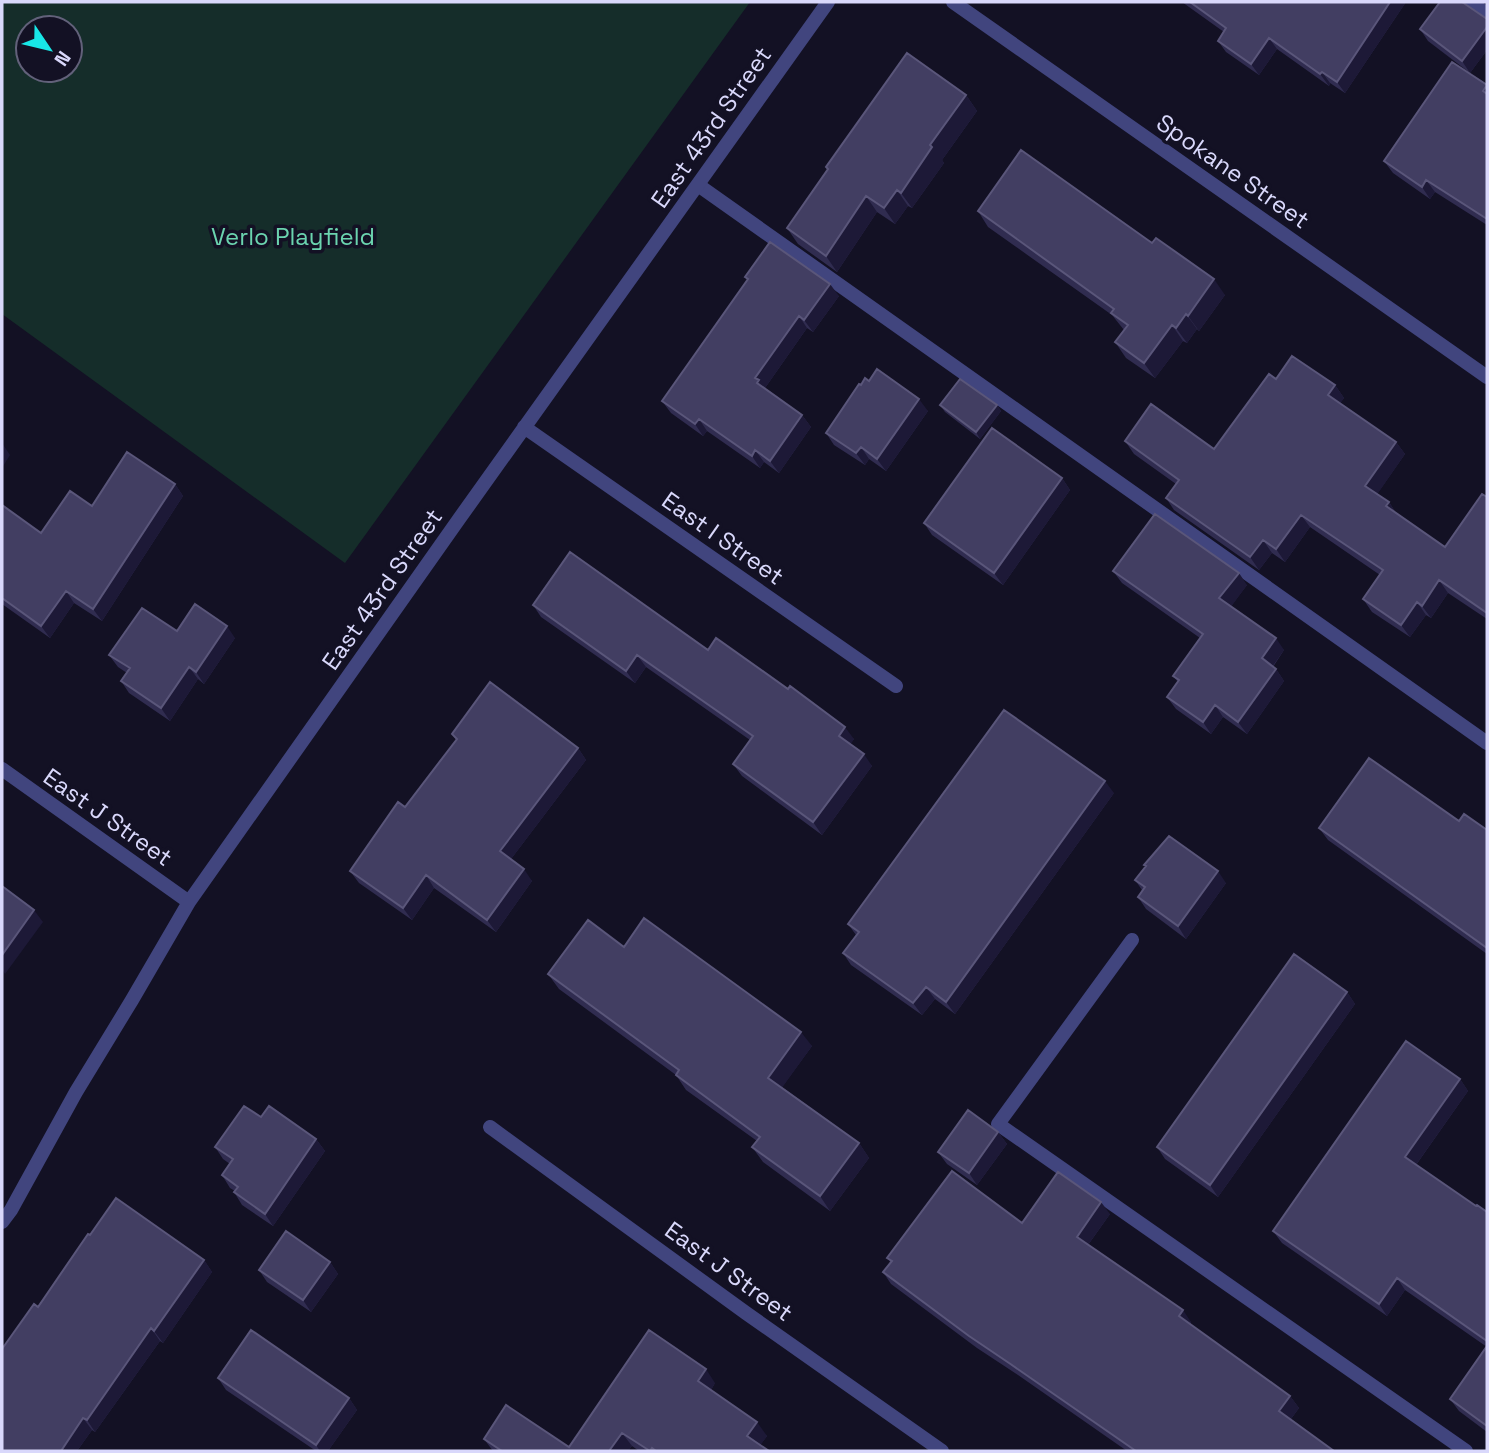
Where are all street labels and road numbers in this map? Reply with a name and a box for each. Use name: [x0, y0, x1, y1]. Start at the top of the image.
street label: East 43rd Street: [644, 40, 778, 214]
street label: Spokane Street: [1150, 107, 1316, 235]
street label: East I Street: [656, 485, 790, 591]
street label: East 43rd Street: [315, 502, 449, 676]
street label: East J Street: [37, 761, 179, 873]
street label: East J Street: [659, 1214, 799, 1328]

